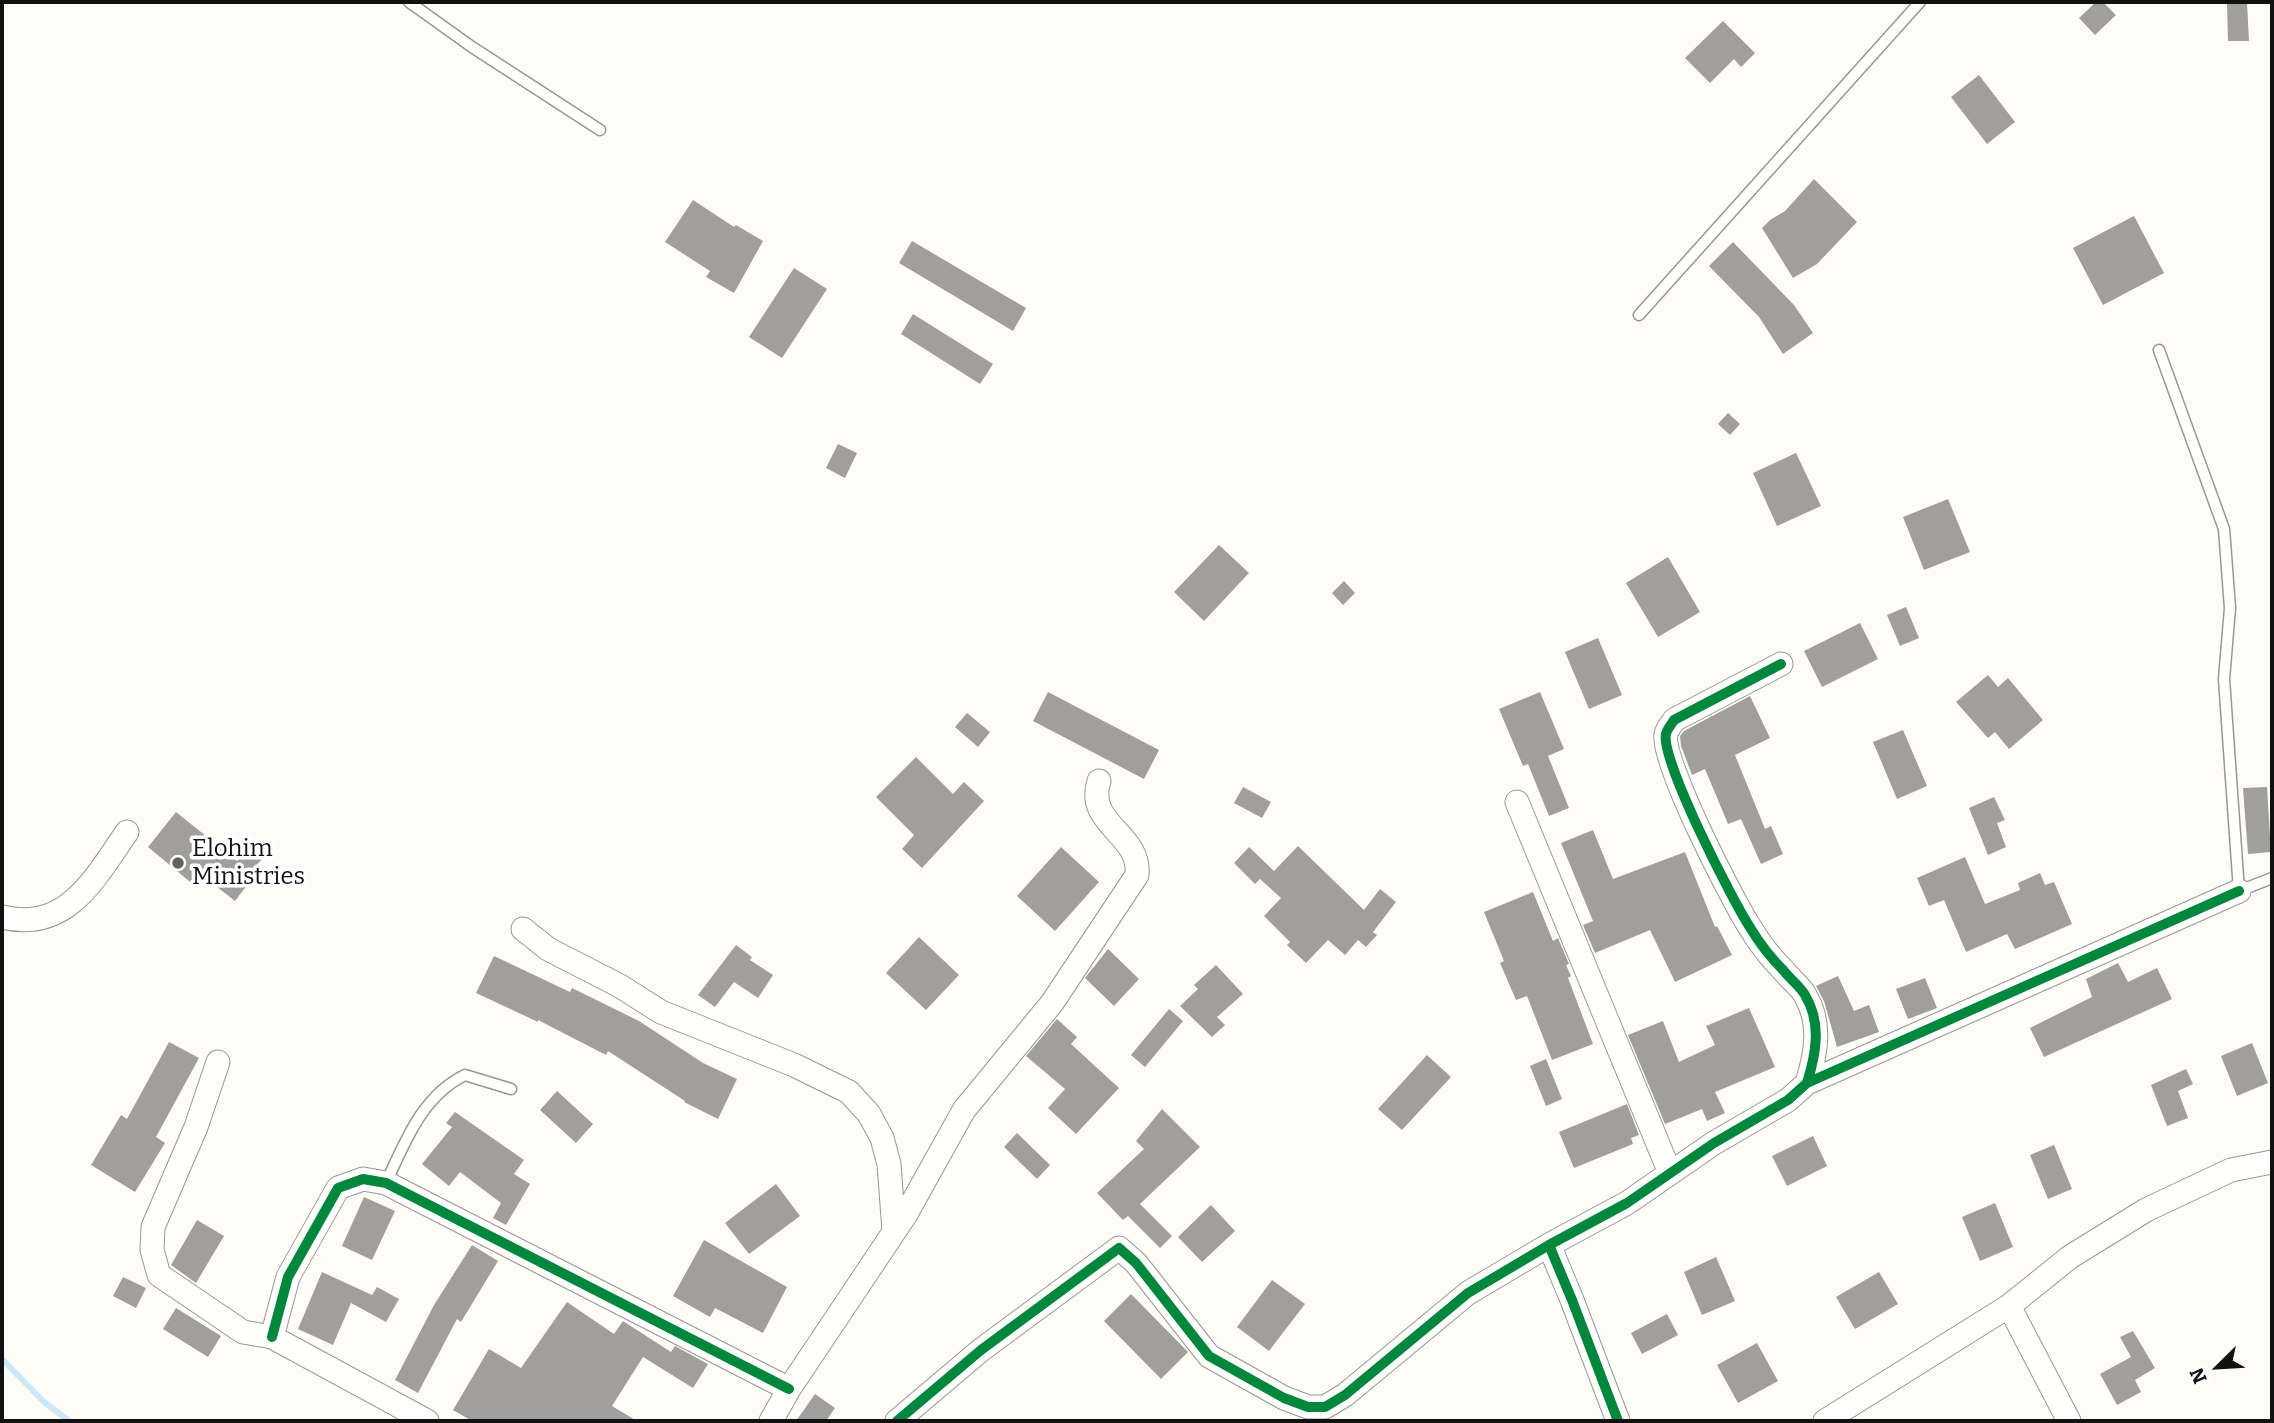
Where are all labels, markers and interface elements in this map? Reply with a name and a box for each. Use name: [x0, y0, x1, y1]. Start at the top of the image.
place label: Elohim Ministries: [192, 835, 305, 891]
marker: Elohim Ministries: [170, 855, 186, 871]
north arrow: [2183, 1332, 2253, 1402]
text: N: [2185, 1364, 2212, 1387]

